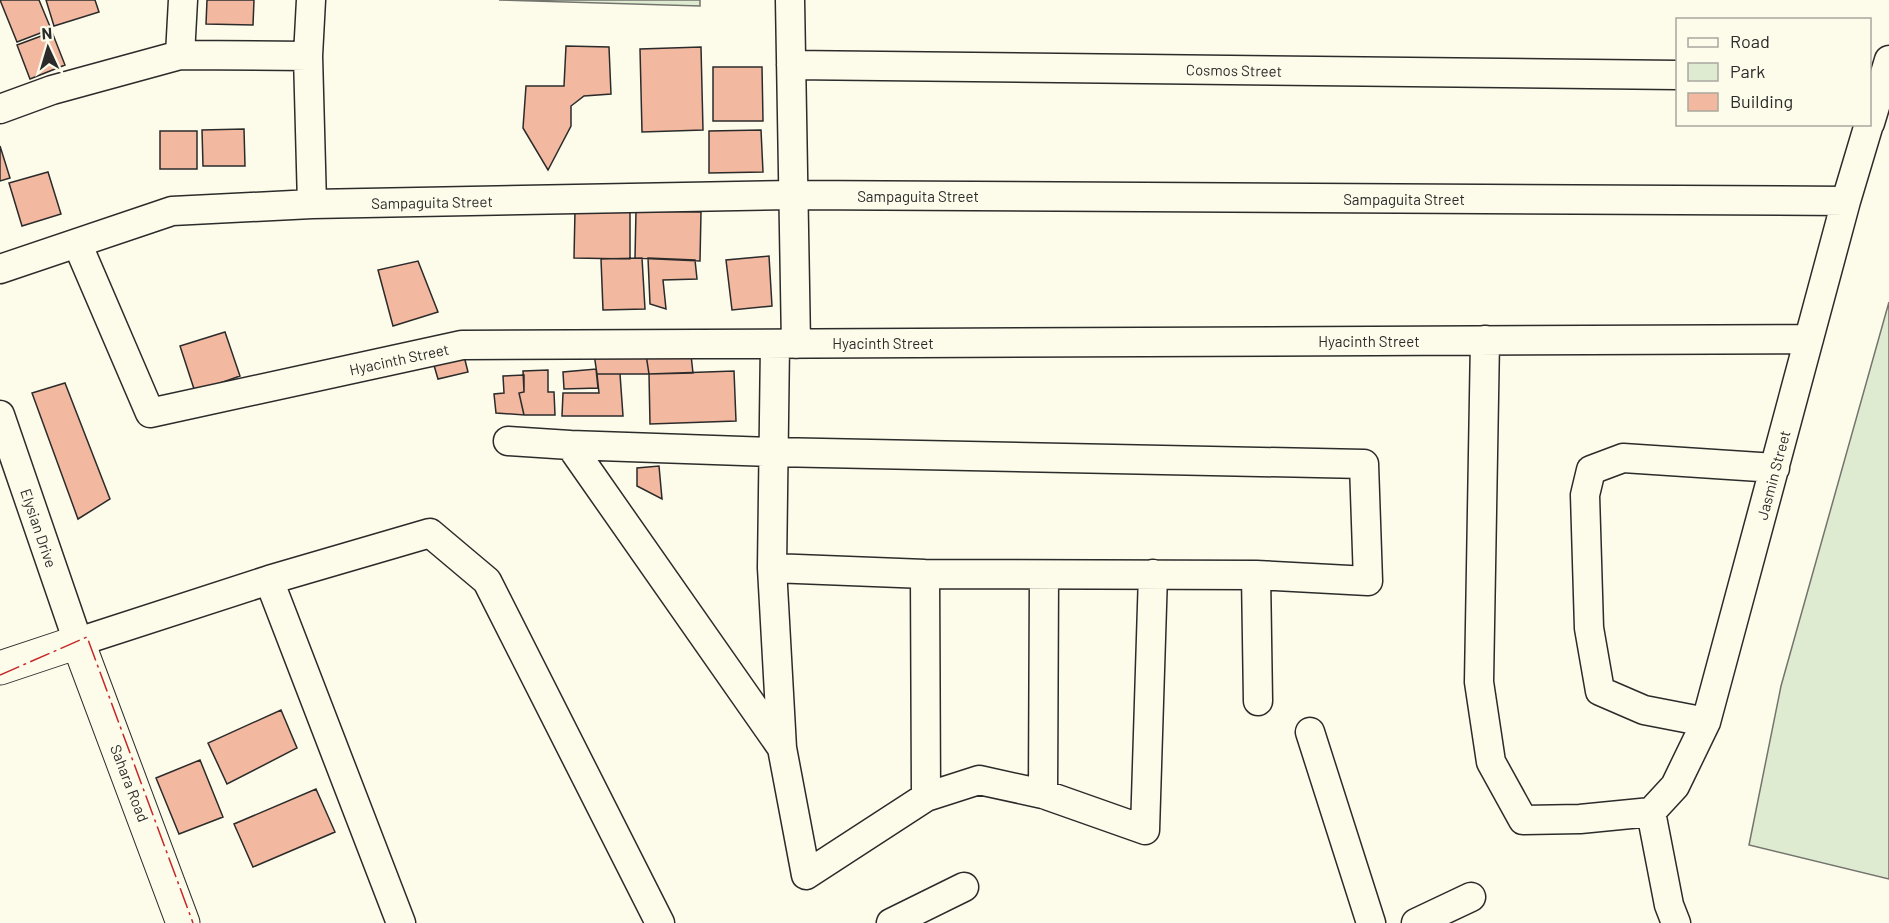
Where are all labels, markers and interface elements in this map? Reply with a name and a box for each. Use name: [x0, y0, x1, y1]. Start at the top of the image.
north arrow: [18, 18, 78, 78]
legend: [1676, 18, 1871, 126]
text: N: [41, 23, 53, 42]
text: Road: [1730, 30, 1770, 52]
street label: Cosmos Street: [1186, 60, 1282, 80]
text: Park: [1730, 60, 1765, 82]
text: Building: [1730, 90, 1793, 112]
street label: Sampaguita Street: [857, 187, 979, 205]
street label: Sampaguita Street: [1343, 190, 1465, 208]
street label: Sampaguita Street: [371, 192, 493, 212]
street label: Hyacinth Street: [1318, 332, 1420, 350]
street label: Hyacinth Street: [832, 334, 934, 352]
street label: Hyacinth Street: [348, 340, 450, 378]
street label: Jasmin Street: [1752, 428, 1794, 522]
street label: Elysian Drive: [17, 486, 61, 570]
street label: Sahara Road: [107, 742, 153, 824]

